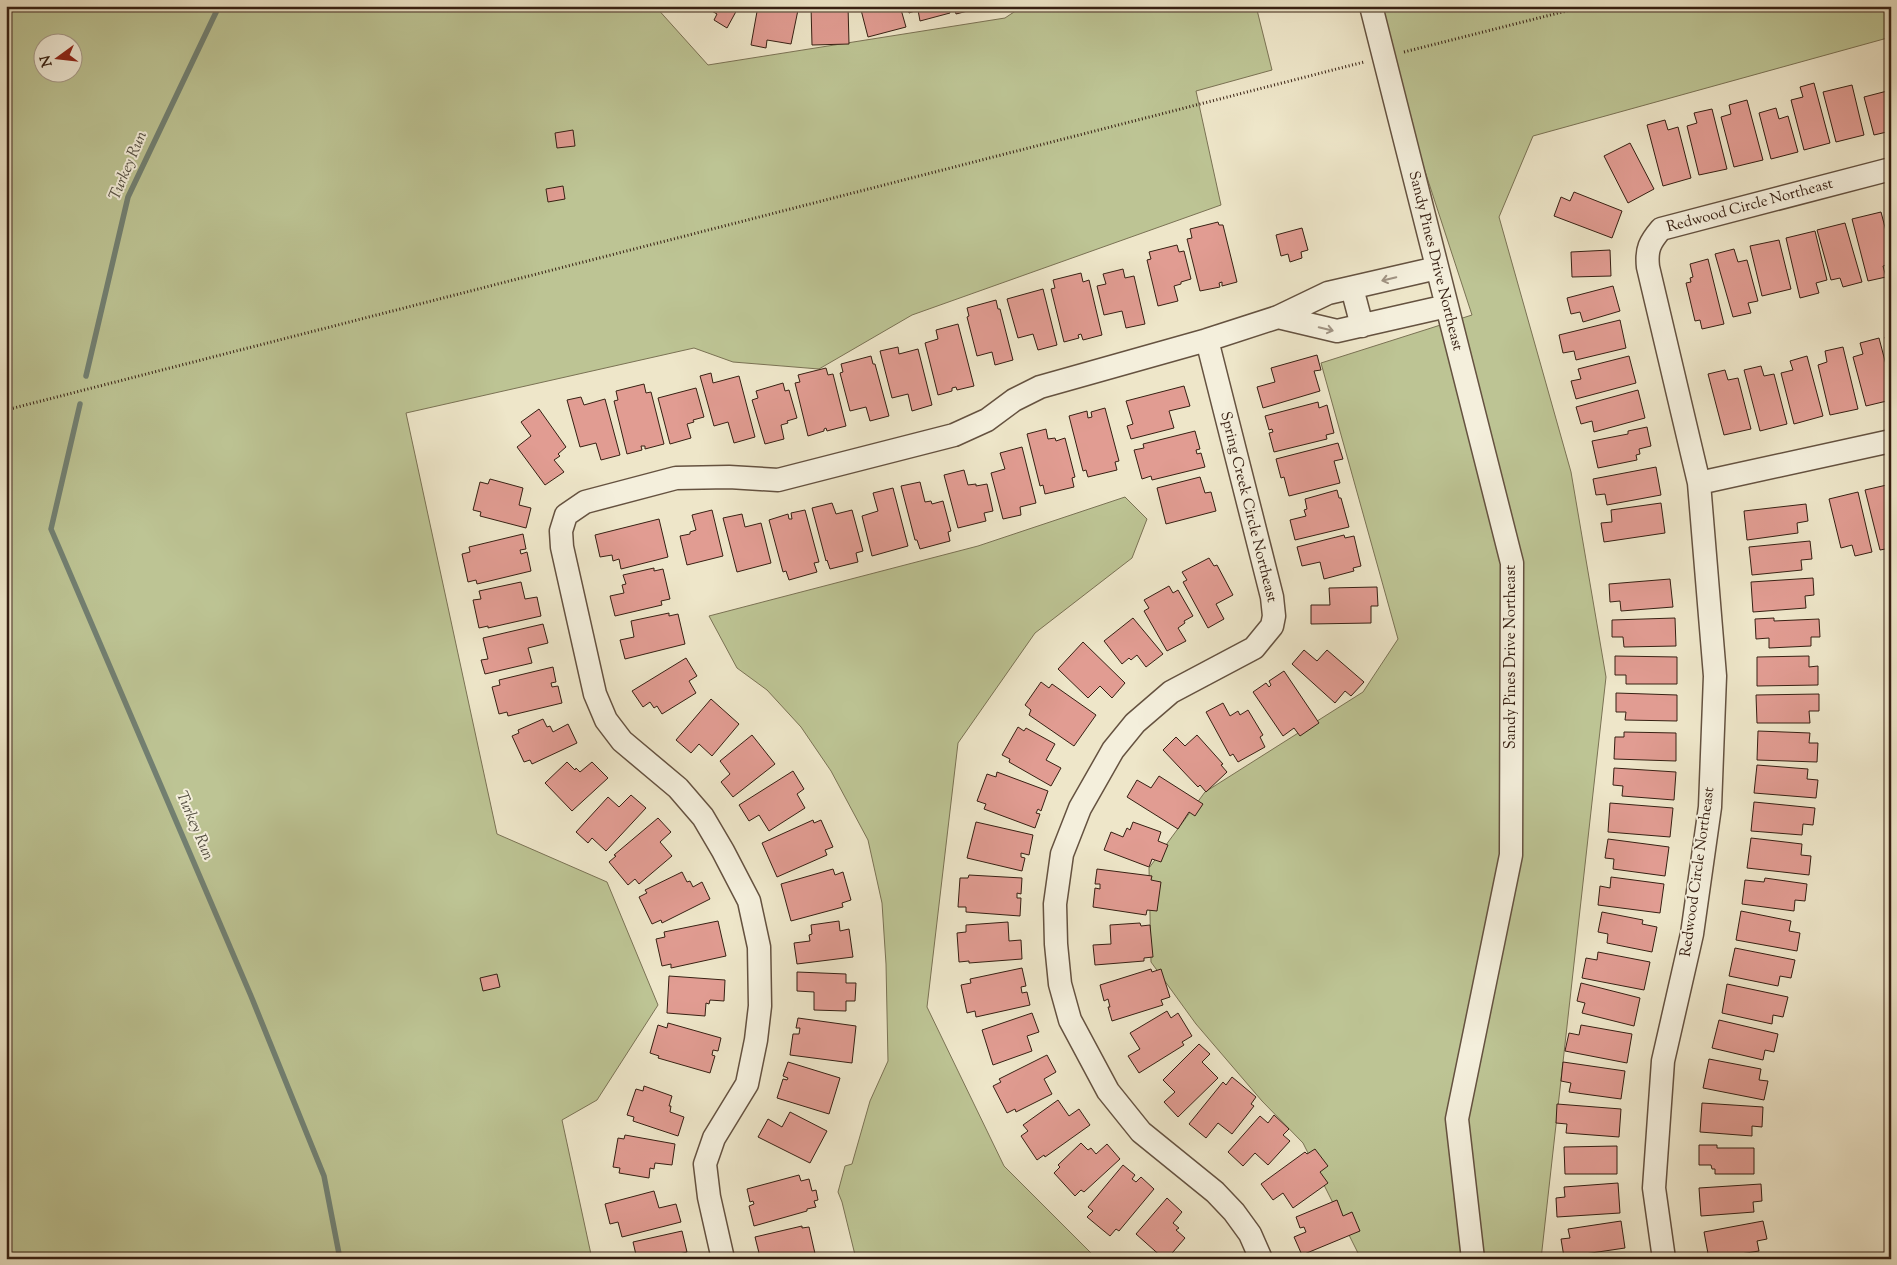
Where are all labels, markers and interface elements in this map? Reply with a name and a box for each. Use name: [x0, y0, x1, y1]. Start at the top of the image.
north arrow: [32, 32, 82, 82]
text: N: [36, 53, 58, 69]
water label: Turkey Run: [104, 127, 154, 204]
street label: Sandy Pines Drive Northeast: [1402, 169, 1468, 353]
street label: Redwood Circle Northeast: [1664, 174, 1836, 238]
one-way arrow: [1382, 275, 1398, 284]
one-way arrow: [1317, 325, 1333, 334]
street label: Spring Creek Circle Northeast: [1214, 409, 1282, 605]
street label: Sandy Pines Drive Northeast: [1501, 565, 1522, 749]
street label: Redwood Circle Northeast: [1676, 786, 1720, 958]
water label: Turkey Run: [169, 788, 219, 865]

